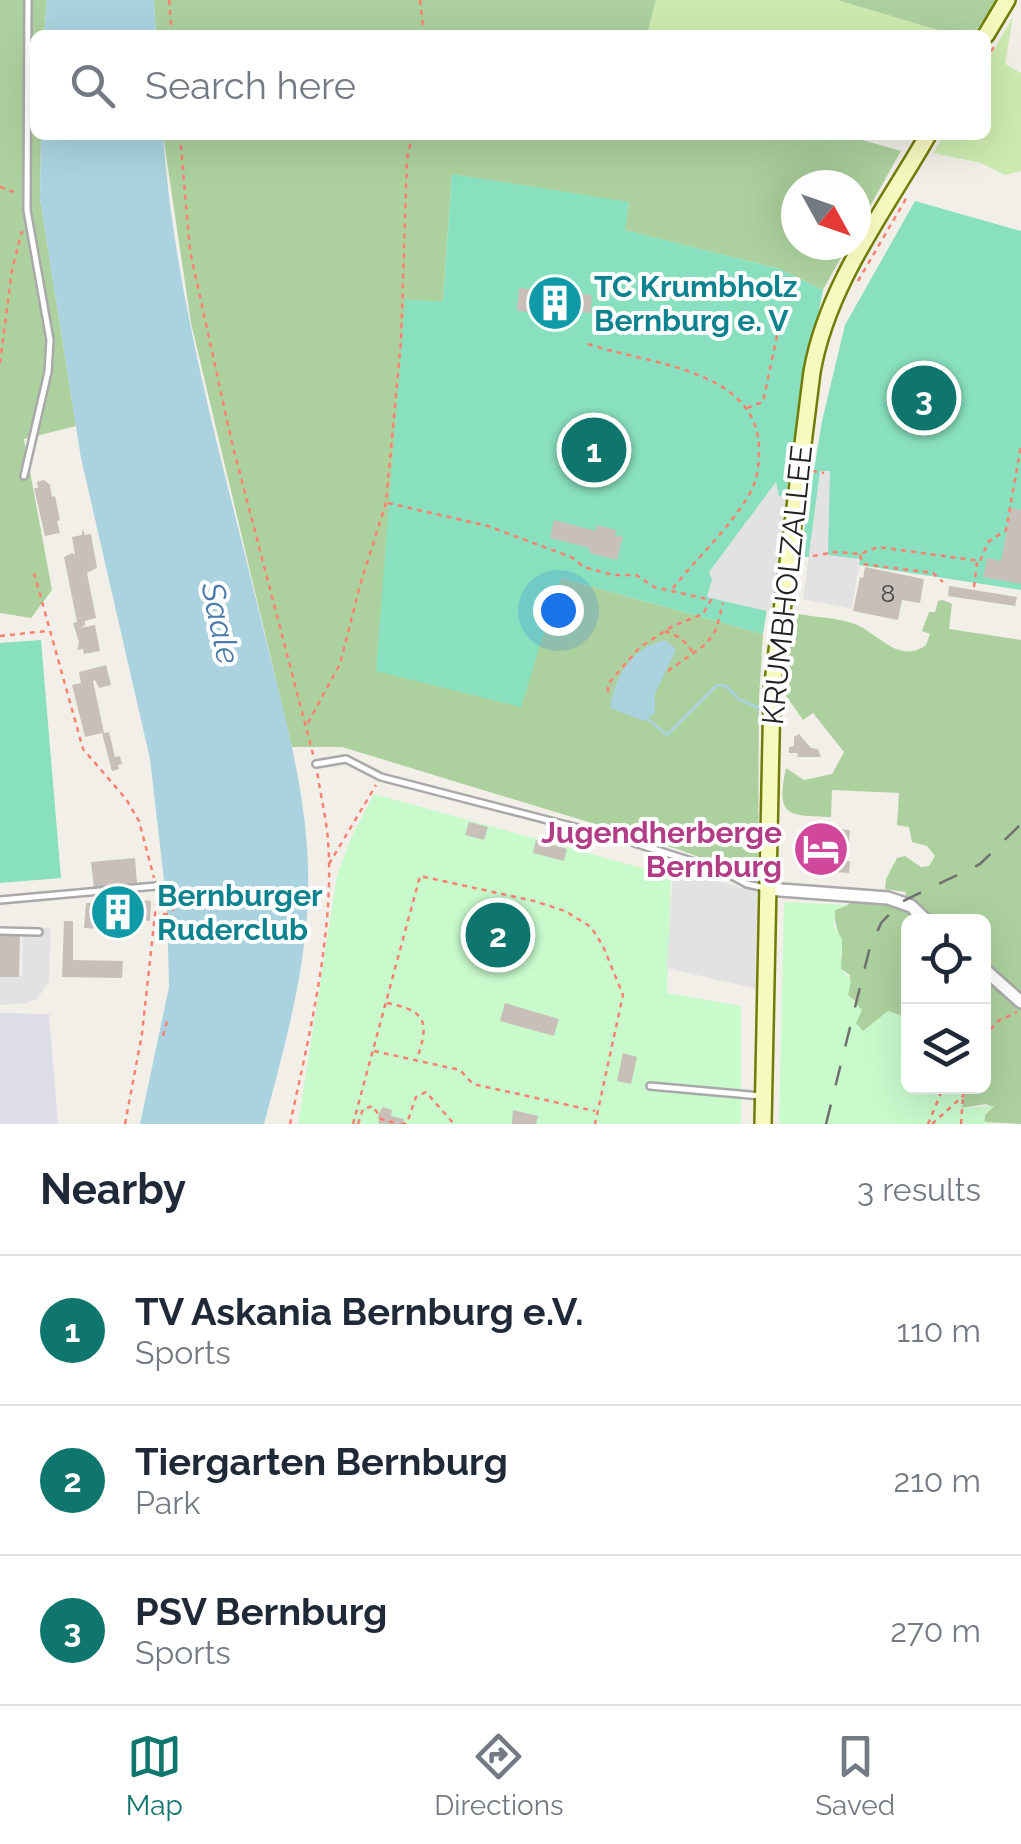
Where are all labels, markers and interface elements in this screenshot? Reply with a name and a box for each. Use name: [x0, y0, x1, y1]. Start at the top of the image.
search box: [30, 30, 991, 140]
icon: search: [65, 58, 120, 113]
text: Search here: [145, 63, 356, 108]
north arrow: [781, 170, 871, 260]
place label: TC Krumbholz Bernburg e. V: [594, 269, 798, 338]
building icon: TC Krumbholz Bernburg e. V: [525, 273, 585, 333]
pin: 3: [892, 360, 956, 436]
pin: 1: [562, 412, 626, 488]
street label: KRUMBHOLZALLEE: [755, 444, 819, 726]
water label: Saale: [194, 578, 248, 667]
house number: 8: [881, 578, 895, 608]
your location: [533, 585, 584, 636]
place label: Jugendherberge Bernburg: [541, 815, 782, 884]
hotel icon: Jugendherberge Bernburg: [791, 819, 851, 879]
place label: Bernburger Ruderclub: [157, 878, 323, 947]
building icon: Bernburger Ruderclub: [88, 882, 148, 942]
pin: 2: [466, 898, 530, 972]
map controls: [901, 914, 991, 1094]
button: locate: [901, 914, 991, 1004]
button: layers: [901, 1004, 991, 1094]
text: Nearby: [40, 1165, 186, 1214]
text: 3 results: [857, 1171, 981, 1208]
text: TV Askania Bernburg e.V.: [135, 1289, 584, 1334]
text: 1: [65, 1312, 80, 1349]
text: 110 m: [896, 1312, 981, 1349]
text: Sports: [135, 1334, 231, 1371]
text: Tiergarten Bernburg: [135, 1439, 508, 1484]
text: 2: [63, 1462, 82, 1499]
text: 210 m: [893, 1462, 981, 1499]
text: Park: [135, 1484, 200, 1521]
text: PSV Bernburg: [135, 1589, 387, 1634]
text: 3: [64, 1612, 81, 1649]
text: 270 m: [890, 1612, 981, 1649]
text: Sports: [135, 1634, 231, 1671]
tab: Map: [126, 1729, 183, 1822]
tab: Directions: [434, 1729, 564, 1822]
tab: Saved: [815, 1729, 895, 1822]

